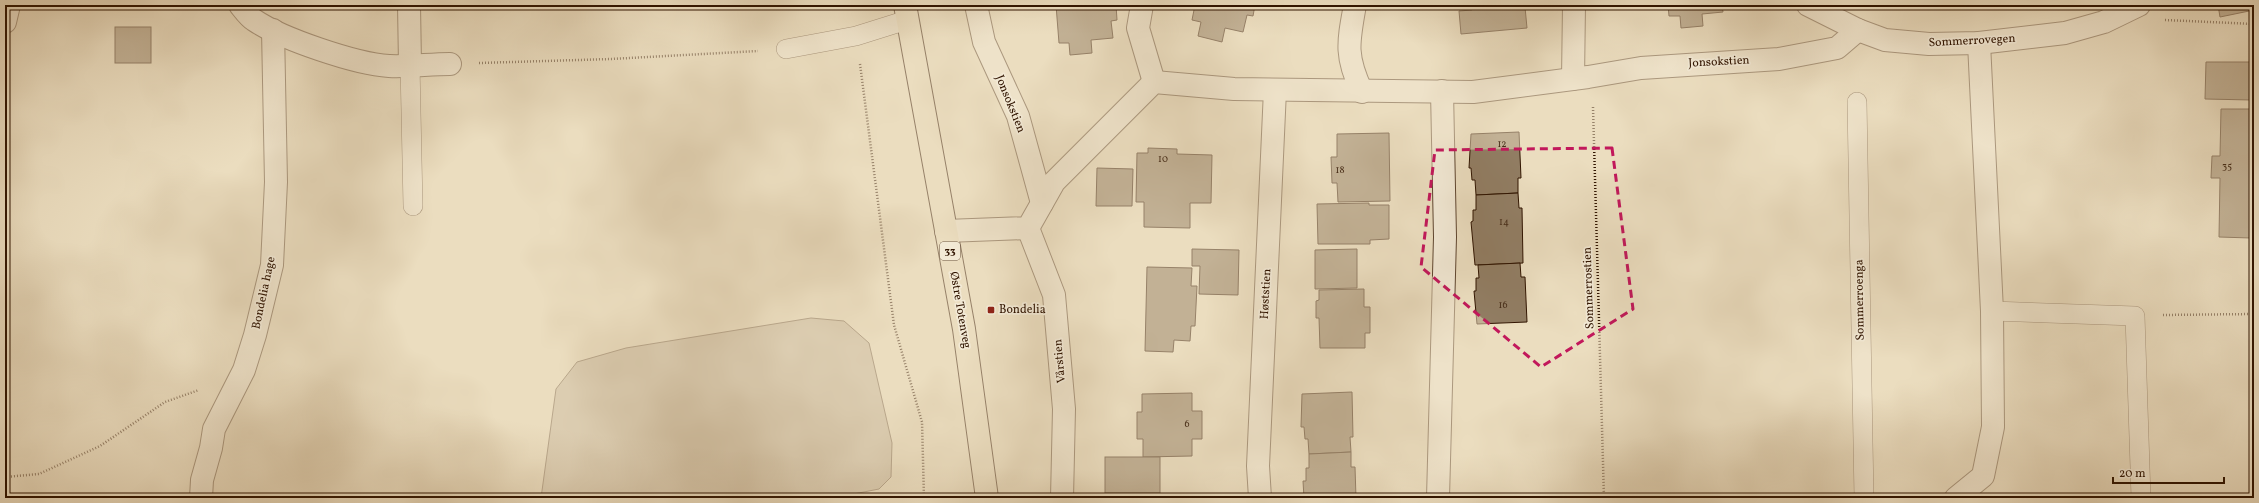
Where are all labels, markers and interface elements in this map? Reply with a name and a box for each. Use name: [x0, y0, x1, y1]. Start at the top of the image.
street label: Sommerrovegen: [1928, 31, 2016, 51]
street label: Jonsokstien: [1688, 52, 1750, 72]
street label: Jonsokstien: [991, 73, 1029, 135]
house number: 12: [1497, 137, 1507, 151]
house number: 10: [1158, 152, 1168, 166]
house number: 35: [2222, 159, 2232, 173]
house number: 18: [1336, 163, 1344, 177]
house number: 14: [1499, 215, 1509, 229]
road number: 33: [940, 242, 960, 260]
street label: Sommerrostien: [1580, 247, 1598, 329]
street label: Bondelia hage: [248, 255, 280, 331]
street label: Sommerroenga: [1851, 259, 1869, 341]
street label: Høststien: [1257, 268, 1275, 320]
street label: Østre Totenveg: [945, 270, 975, 350]
house number: 16: [1499, 298, 1507, 312]
place label: Bondelia: [999, 302, 1046, 318]
marker: Bondelia: [986, 305, 996, 315]
street label: Vårstien: [1050, 338, 1070, 384]
house number: 6: [1184, 417, 1190, 431]
scale bar: [2113, 459, 2224, 485]
text: 20 m: [2119, 466, 2146, 482]

